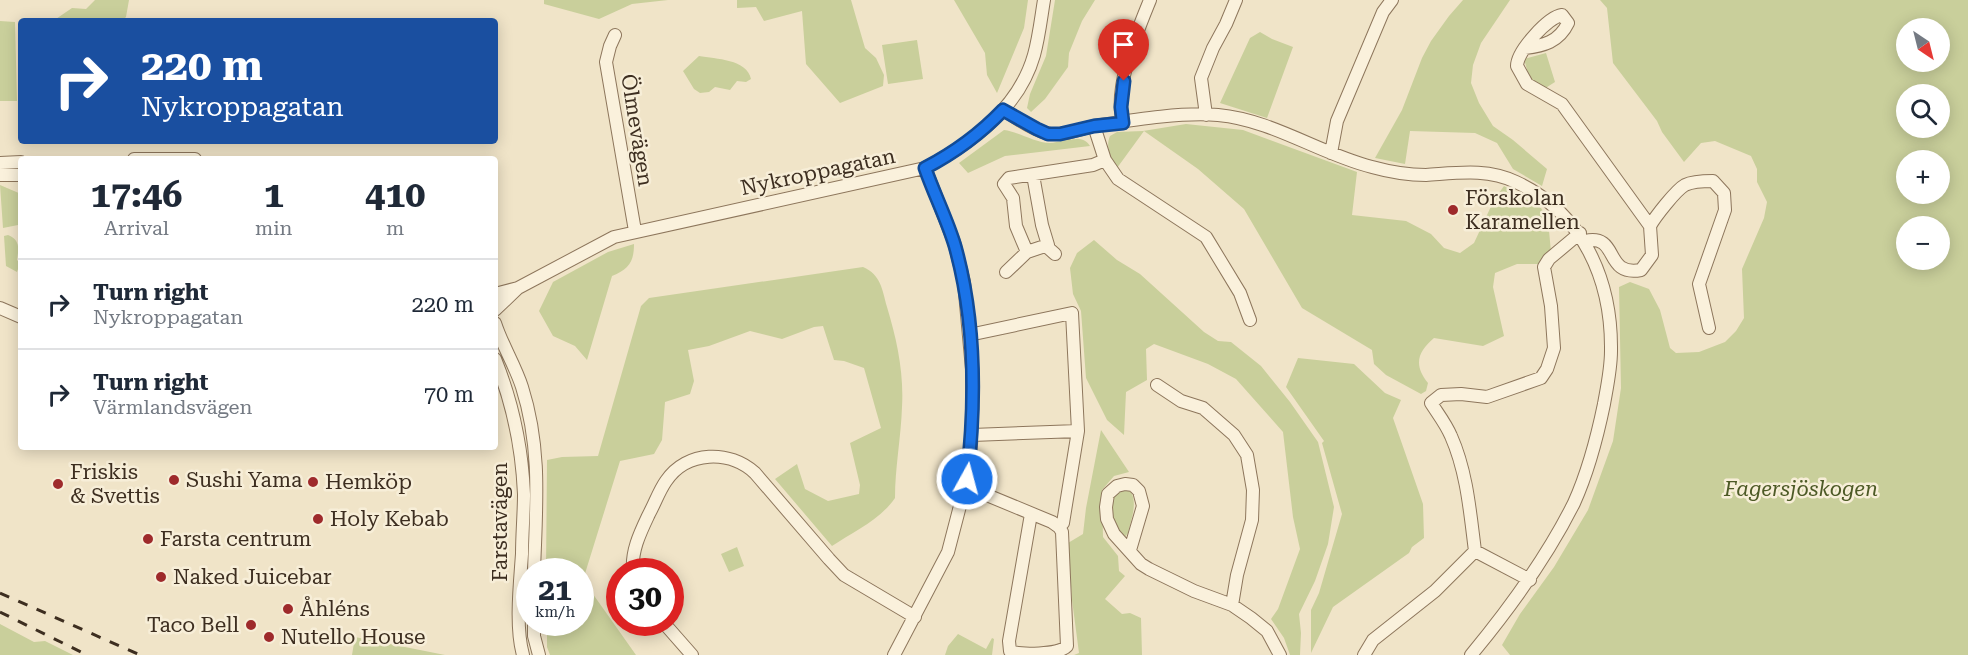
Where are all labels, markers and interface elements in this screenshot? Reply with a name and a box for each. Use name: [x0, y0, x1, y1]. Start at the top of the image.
north arrow: [1896, 18, 1950, 72]
map controls: [1896, 18, 1950, 270]
pin: [1098, 19, 1149, 81]
icon: arrive: [1107, 28, 1140, 61]
text: 220 m: [141, 41, 263, 90]
icon: right: [42, 42, 120, 120]
street label: Ölmevägen: [616, 72, 659, 188]
button: search: [1896, 84, 1950, 138]
text: Nykroppagatan: [141, 91, 344, 123]
street label: Nykroppagatan: [738, 144, 898, 200]
button: +: [1896, 150, 1950, 204]
text: 17:46: [91, 174, 182, 216]
text: 1: [264, 174, 284, 216]
text: 410: [365, 174, 425, 216]
place label: Förskolan Karamellen: [1465, 186, 1580, 234]
marker: Förskolan Karamellen: [1446, 203, 1460, 217]
text: Arrival: [104, 216, 169, 240]
text: min: [255, 216, 292, 240]
text: m: [386, 216, 404, 240]
button: −: [1896, 216, 1950, 270]
text: Turn right: [93, 280, 208, 305]
icon: right: [42, 288, 75, 321]
text: 220 m: [411, 292, 474, 317]
text: Nykroppagatan: [93, 305, 243, 329]
text: Turn right: [93, 370, 208, 395]
icon: right: [42, 378, 75, 411]
text: 70 m: [424, 382, 474, 407]
text: Värmlandsvägen: [93, 395, 252, 419]
position arrow: [935, 447, 999, 511]
place label: Friskis & Svettis: [70, 460, 160, 508]
street label: Farstavägen: [488, 462, 512, 582]
place label: Sushi Yama: [186, 468, 303, 492]
place label: Hemköp: [325, 470, 412, 494]
marker: Sushi Yama: [167, 473, 181, 487]
marker: Hemköp: [306, 475, 320, 489]
marker: Friskis & Svettis: [51, 477, 65, 491]
park label: Fagersjöskogen: [1723, 477, 1878, 501]
place label: Holy Kebab: [330, 507, 449, 531]
marker: Holy Kebab: [311, 512, 325, 526]
place label: Farsta centrum: [160, 527, 312, 551]
marker: Farsta centrum: [141, 532, 155, 546]
speed limit sign: 30: [606, 558, 684, 636]
place label: Naked Juicebar: [173, 565, 332, 589]
marker: Naked Juicebar: [154, 570, 168, 584]
text: 21: [538, 572, 572, 607]
place label: Åhléns: [300, 596, 370, 621]
marker: Åhléns: [281, 602, 295, 616]
text: km/h: [535, 603, 575, 621]
place label: Taco Bell: [147, 613, 239, 637]
marker: Taco Bell: [244, 618, 258, 632]
place label: Nutello House: [281, 625, 426, 649]
marker: Nutello House: [262, 630, 276, 644]

